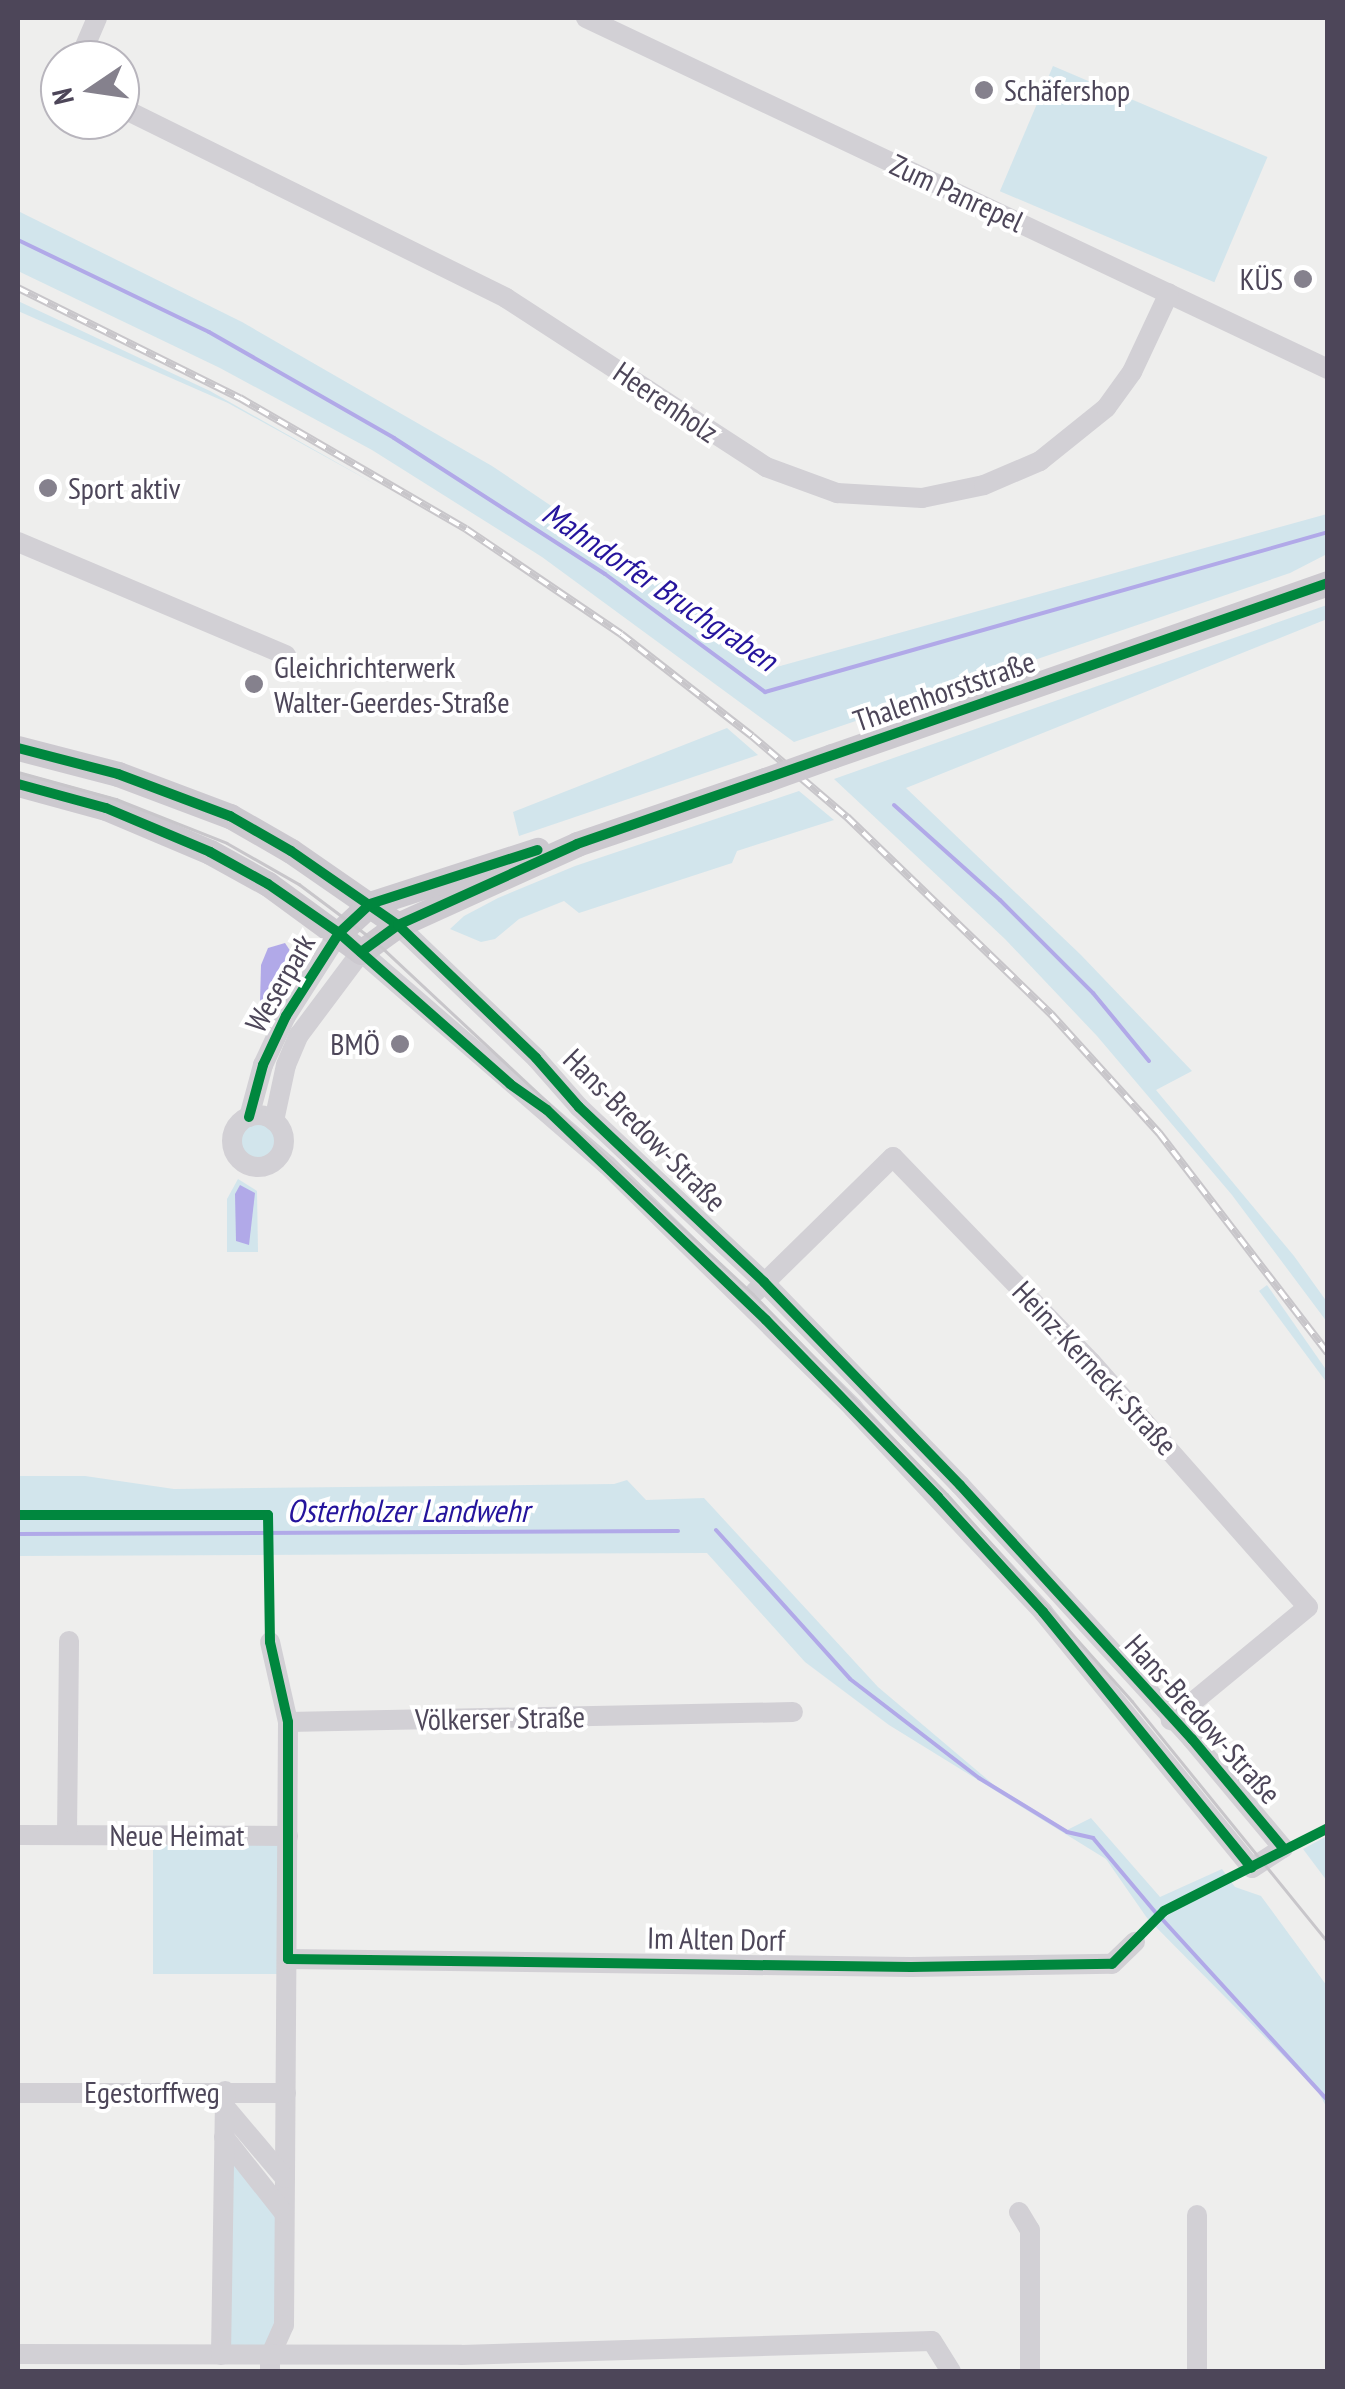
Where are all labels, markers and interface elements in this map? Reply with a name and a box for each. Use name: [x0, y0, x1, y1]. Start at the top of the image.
north arrow: [40, 40, 140, 140]
place label: Schäfershop: [1004, 72, 1130, 108]
marker: Schäfershop: [973, 79, 995, 101]
text: N: [43, 85, 82, 108]
street label: Zum Panrepel: [885, 147, 1029, 239]
place label: KÜS: [1240, 261, 1283, 297]
marker: KÜS: [1292, 268, 1314, 290]
street label: Heerenholz: [607, 354, 725, 450]
place label: Sport aktiv: [68, 470, 180, 506]
marker: Sport aktiv: [37, 477, 59, 499]
water label: Mahndorfer Bruchgraben: [536, 493, 784, 679]
street label: Thalenhorststraße: [849, 643, 1039, 739]
place label: Gleichrichterwerk Walter-Geerdes-Straße: [274, 649, 510, 720]
marker: Gleichrichterwerk Walter-Geerdes-Straße: [243, 673, 265, 695]
street label: Weserpark: [238, 928, 322, 1038]
place label: BMÖ: [330, 1026, 380, 1062]
marker: BMÖ: [389, 1033, 411, 1055]
street label: Hans-Bredow-Straße: [556, 1041, 734, 1219]
street label: Heinz-Kerneck-Straße: [1005, 1274, 1185, 1462]
water label: Osterholzer Landwehr: [287, 1491, 529, 1529]
street label: Hans-Bredow-Straße: [1118, 1627, 1288, 1811]
street label: Völkerser Straße: [415, 1699, 585, 1737]
street label: Neue Heimat: [109, 1817, 245, 1853]
street label: Im Alten Dorf: [646, 1920, 786, 1958]
street label: Egestorffweg: [84, 2074, 220, 2110]

